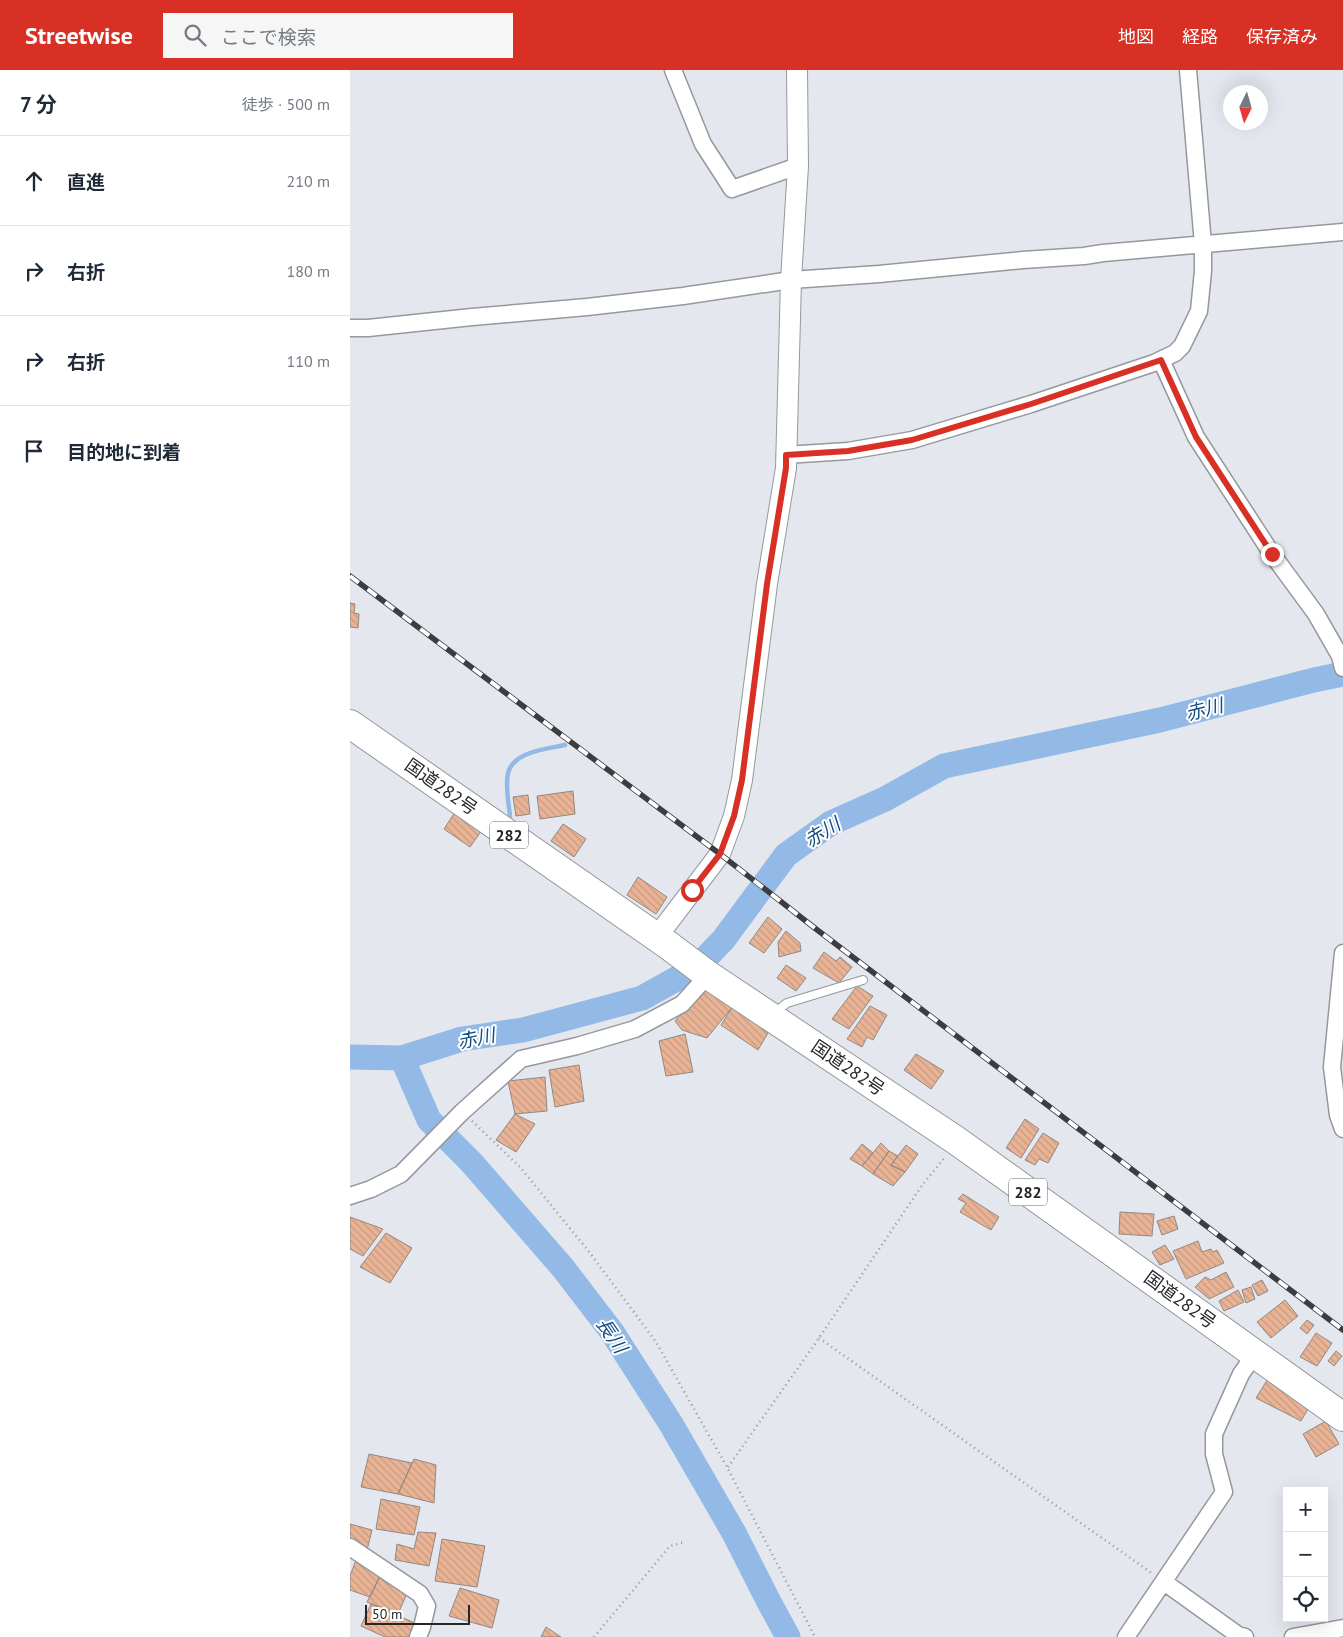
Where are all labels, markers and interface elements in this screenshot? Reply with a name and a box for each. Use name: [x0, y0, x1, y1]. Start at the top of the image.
search box: [163, 13, 513, 58]
text: Streetwise: [25, 20, 133, 51]
icon: search: [181, 21, 209, 49]
text: ここで検索: [221, 25, 316, 49]
text: 地図: [1118, 25, 1154, 48]
text: 経路: [1182, 25, 1218, 48]
text: 保存済み: [1246, 25, 1318, 48]
north arrow: [1223, 85, 1268, 130]
text: 7 分: [20, 91, 57, 118]
text: 徒歩 · 500 m: [242, 94, 330, 114]
icon: ahead: [20, 167, 48, 195]
text: 直進: [67, 170, 105, 194]
text: 210 m: [287, 171, 330, 191]
icon: right: [20, 257, 48, 285]
text: 右折: [67, 260, 105, 284]
text: 180 m: [287, 261, 330, 281]
icon: right: [20, 347, 48, 375]
text: 右折: [67, 350, 105, 374]
text: 110 m: [287, 351, 330, 371]
icon: arrive: [20, 437, 48, 465]
text: 目的地に到着: [67, 440, 181, 464]
route end: [1261, 543, 1284, 566]
water label: 赤川: [1183, 692, 1227, 725]
street label: 国道282号: [401, 753, 482, 820]
water label: 赤川: [800, 811, 846, 852]
road number: 282: [490, 822, 528, 848]
route start: [681, 879, 704, 902]
water label: 赤川: [455, 1022, 499, 1053]
street label: 国道282号: [807, 1035, 889, 1100]
road number: 282: [1009, 1178, 1047, 1206]
street label: 国道282号: [1140, 1266, 1221, 1333]
water label: 長川: [591, 1313, 634, 1359]
map controls: [1283, 1487, 1328, 1622]
button: +: [1283, 1487, 1328, 1532]
button: −: [1283, 1532, 1328, 1577]
button: locate: [1283, 1577, 1328, 1622]
scale bar: [365, 1602, 470, 1625]
text: 50 m: [372, 1605, 402, 1623]

